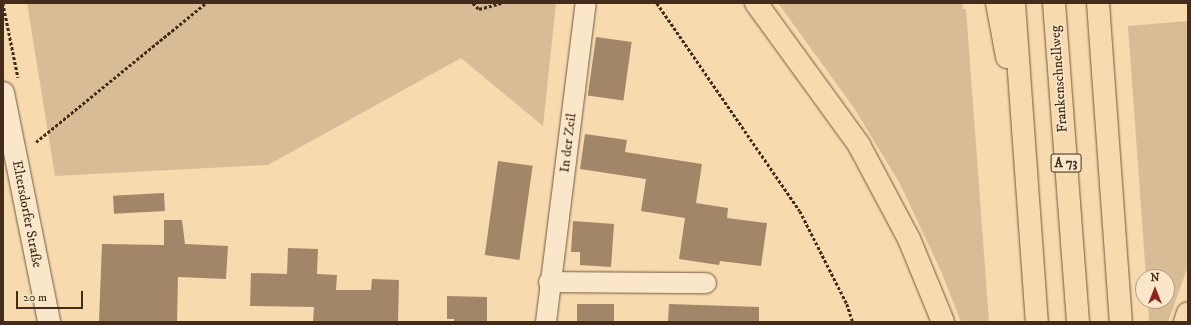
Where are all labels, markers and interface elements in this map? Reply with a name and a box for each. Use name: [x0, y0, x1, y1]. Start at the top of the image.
street label: Frankenschnellweg: [1047, 25, 1071, 133]
street label: In der Zeil: [556, 112, 580, 174]
road number: A 73: [1050, 152, 1082, 174]
street label: Eltersdorfer Straße: [8, 159, 46, 269]
north arrow: [1135, 269, 1175, 309]
text: N: [1150, 271, 1160, 285]
scale bar: [18, 283, 85, 309]
text: 20 m: [23, 290, 47, 305]

